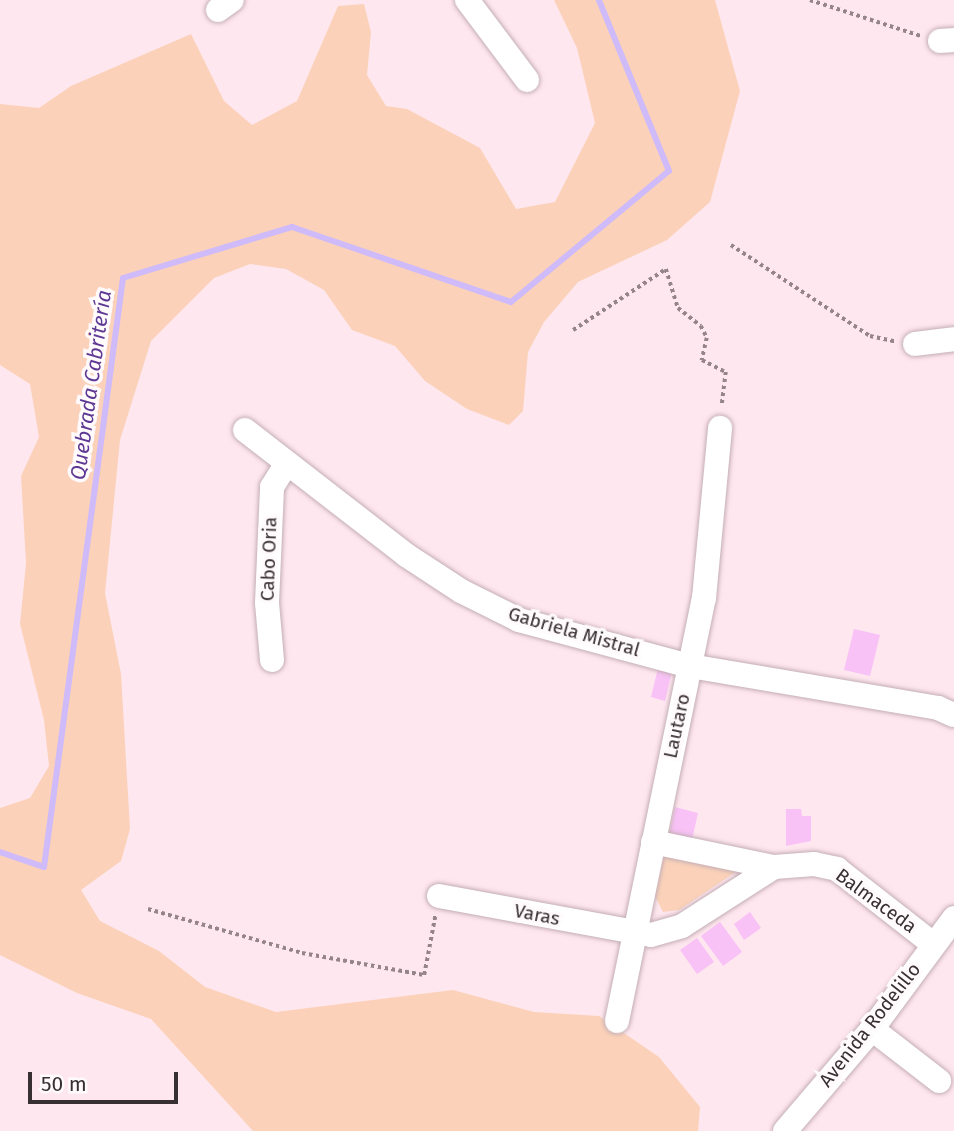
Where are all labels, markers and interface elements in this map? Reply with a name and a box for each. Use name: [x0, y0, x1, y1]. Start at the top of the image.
water label: Quebrada Cabritería: [65, 288, 117, 482]
street label: Cabo Oria: [256, 516, 282, 602]
street label: Gabriela Mistral: [506, 602, 642, 662]
street label: Lautaro: [659, 692, 695, 760]
street label: Balmaceda: [831, 864, 921, 938]
street label: Varas: [512, 899, 562, 931]
street label: Avenida Rodelillo: [815, 959, 925, 1091]
scale bar: [32, 1058, 182, 1102]
text: 50 m: [41, 1071, 87, 1097]

